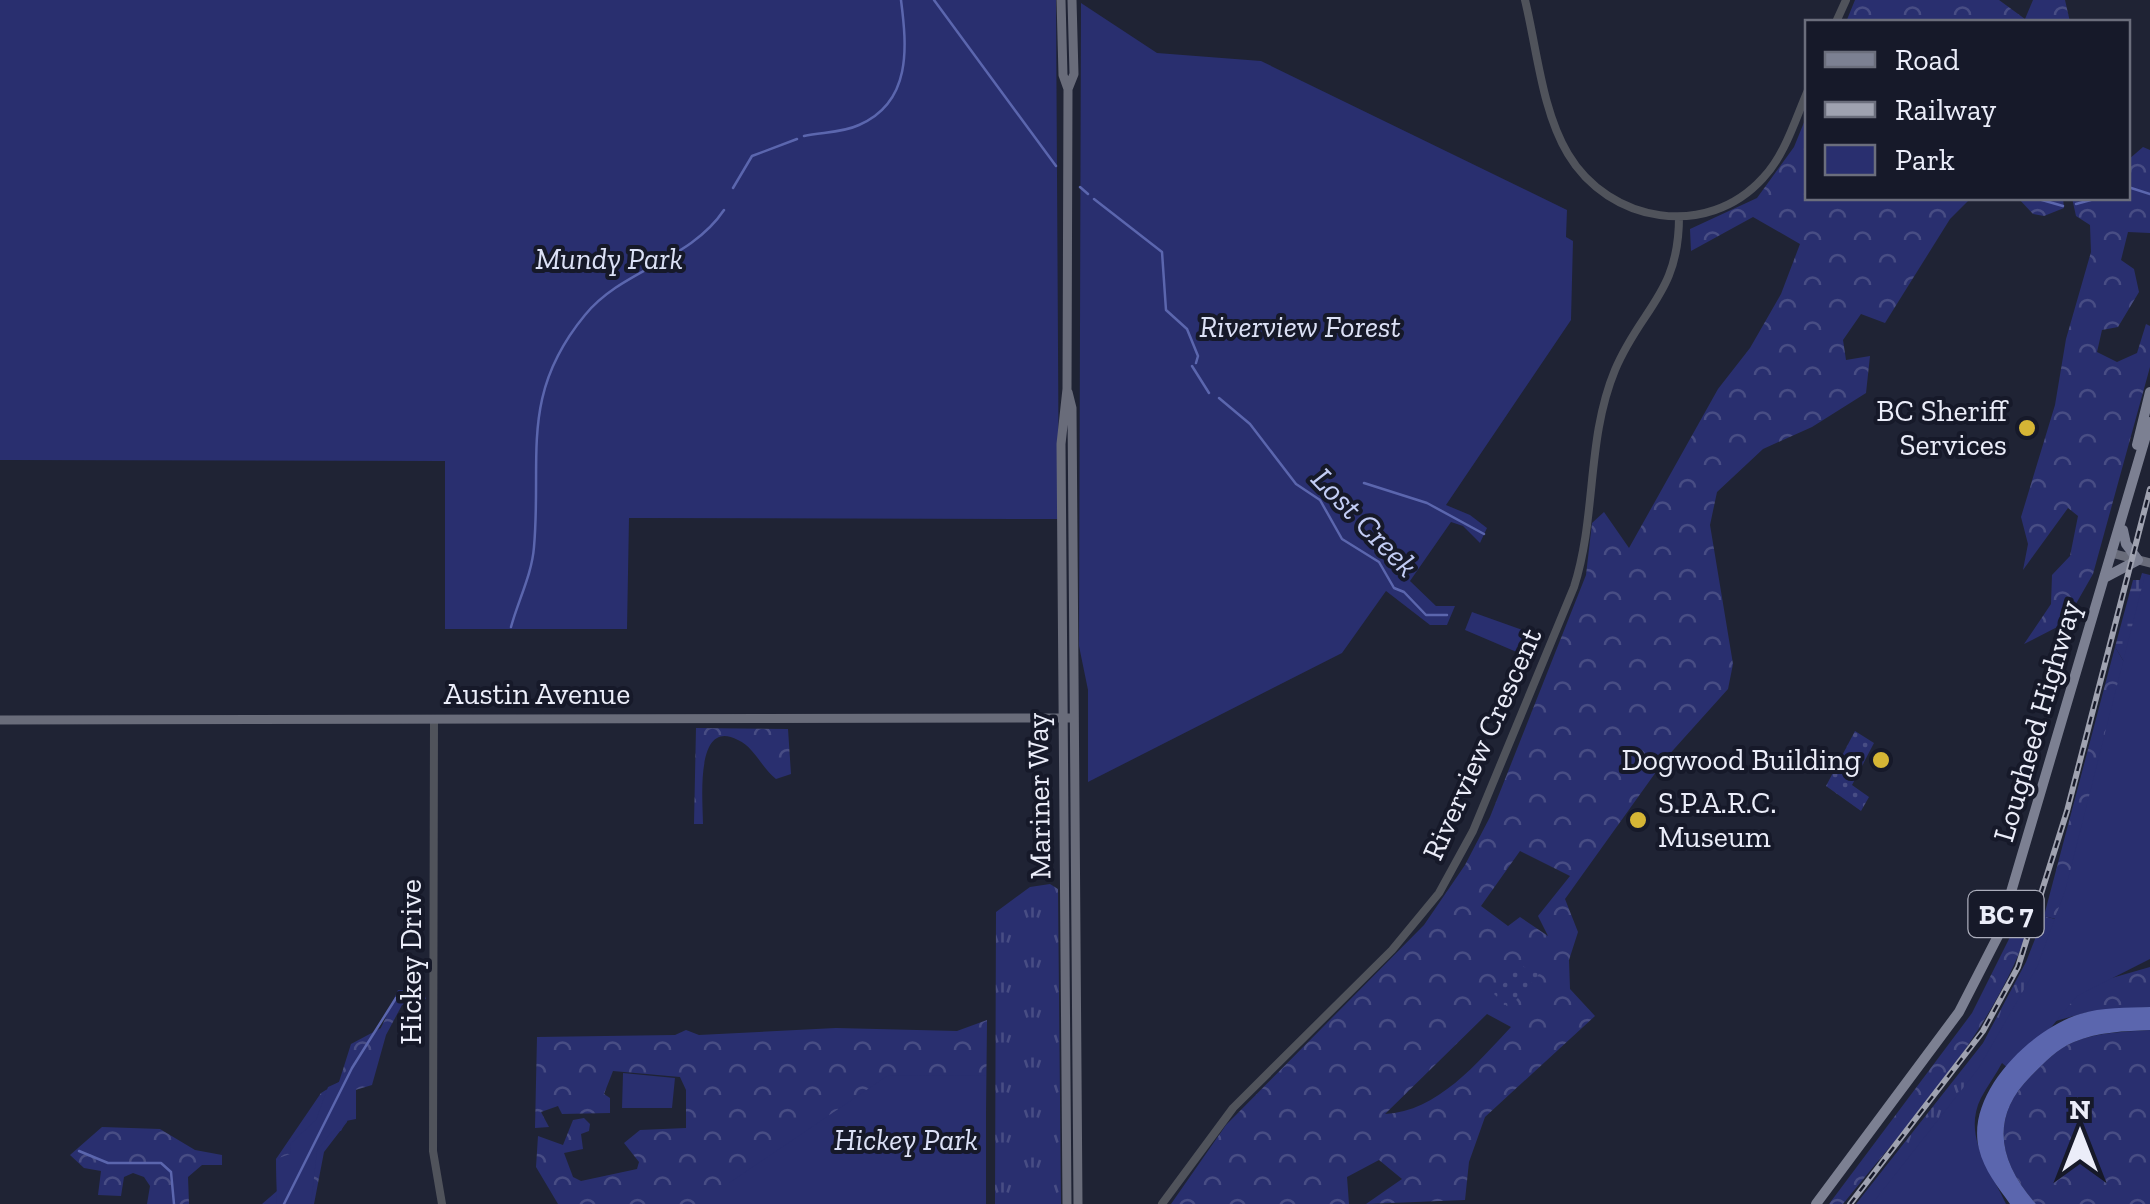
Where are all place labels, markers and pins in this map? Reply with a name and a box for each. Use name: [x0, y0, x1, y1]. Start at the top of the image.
place label: BC Sheriff Services: [1876, 393, 2010, 463]
marker: BC Sheriff Services: [2016, 417, 2038, 439]
place label: Dogwood Building: [1621, 742, 1861, 778]
marker: Dogwood Building: [1870, 749, 1892, 771]
place label: S.P.A.R.C. Museum: [1658, 785, 1777, 855]
marker: S.P.A.R.C. Museum: [1627, 809, 1649, 831]

